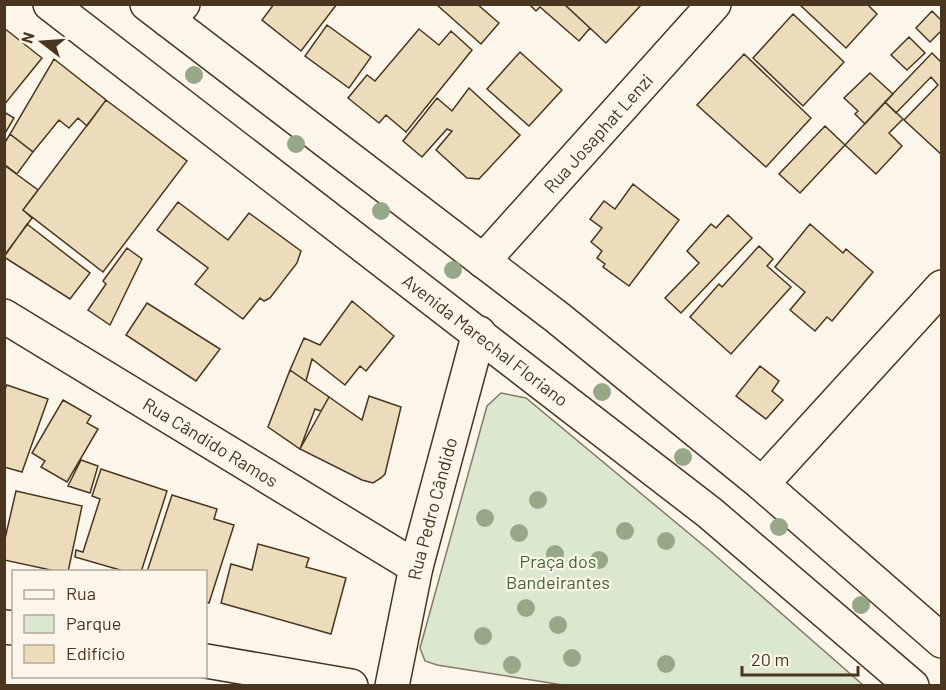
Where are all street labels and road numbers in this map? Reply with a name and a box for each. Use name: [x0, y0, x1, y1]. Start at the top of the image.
street label: Rua Josaphat Lenzi: [539, 69, 657, 197]
street label: Avenida Marechal Floriano: [398, 269, 573, 411]
street label: Rua Cândido Ramos: [139, 392, 282, 491]
street label: Rua Pedro Cândido: [403, 435, 461, 582]

